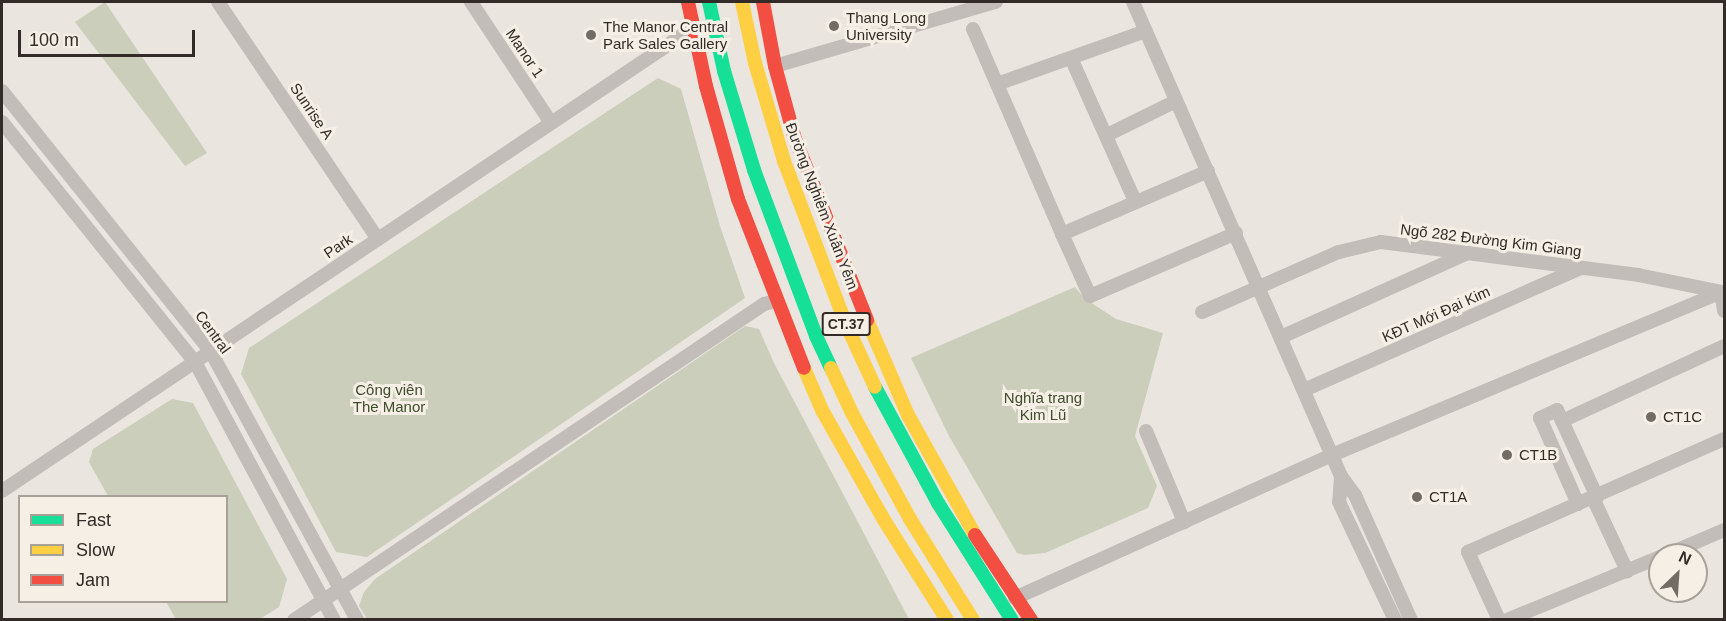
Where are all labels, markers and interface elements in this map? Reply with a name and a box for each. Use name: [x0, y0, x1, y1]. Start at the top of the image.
place label: Thang Long University: [846, 8, 926, 43]
place label: The Manor Central Park Sales Gallery: [603, 17, 728, 52]
scale bar: [21, 18, 198, 56]
marker: Thang Long University: [827, 19, 841, 33]
street label: Manor 1: [502, 25, 548, 81]
marker: The Manor Central Park Sales Gallery: [584, 28, 598, 42]
text: 100 m: [29, 30, 79, 50]
street label: Sunrise A: [286, 79, 338, 143]
street label: Đường Nghiêm Xuân Yêm: [782, 120, 862, 292]
street label: Ngõ 282 Đường Kim Giang: [1399, 220, 1583, 260]
street label: Park: [320, 230, 356, 262]
street label: KĐT Mới Đại Kim: [1379, 282, 1493, 346]
street label: Central: [192, 307, 234, 357]
road number: CT.37: [820, 313, 872, 335]
park label: Công viên The Manor: [353, 380, 425, 415]
park label: Nghĩa trang Kim Lũ: [1004, 388, 1082, 423]
place label: CT1C: [1663, 408, 1702, 426]
marker: CT1C: [1644, 410, 1658, 424]
place label: CT1B: [1519, 446, 1557, 464]
marker: CT1B: [1500, 448, 1514, 462]
place label: CT1A: [1429, 488, 1467, 506]
marker: CT1A: [1410, 490, 1424, 504]
legend: [18, 495, 228, 603]
text: Fast: [76, 510, 111, 530]
text: Slow: [76, 540, 115, 560]
north arrow: [1648, 543, 1708, 603]
text: N: [1676, 548, 1694, 568]
text: Jam: [76, 570, 110, 590]

